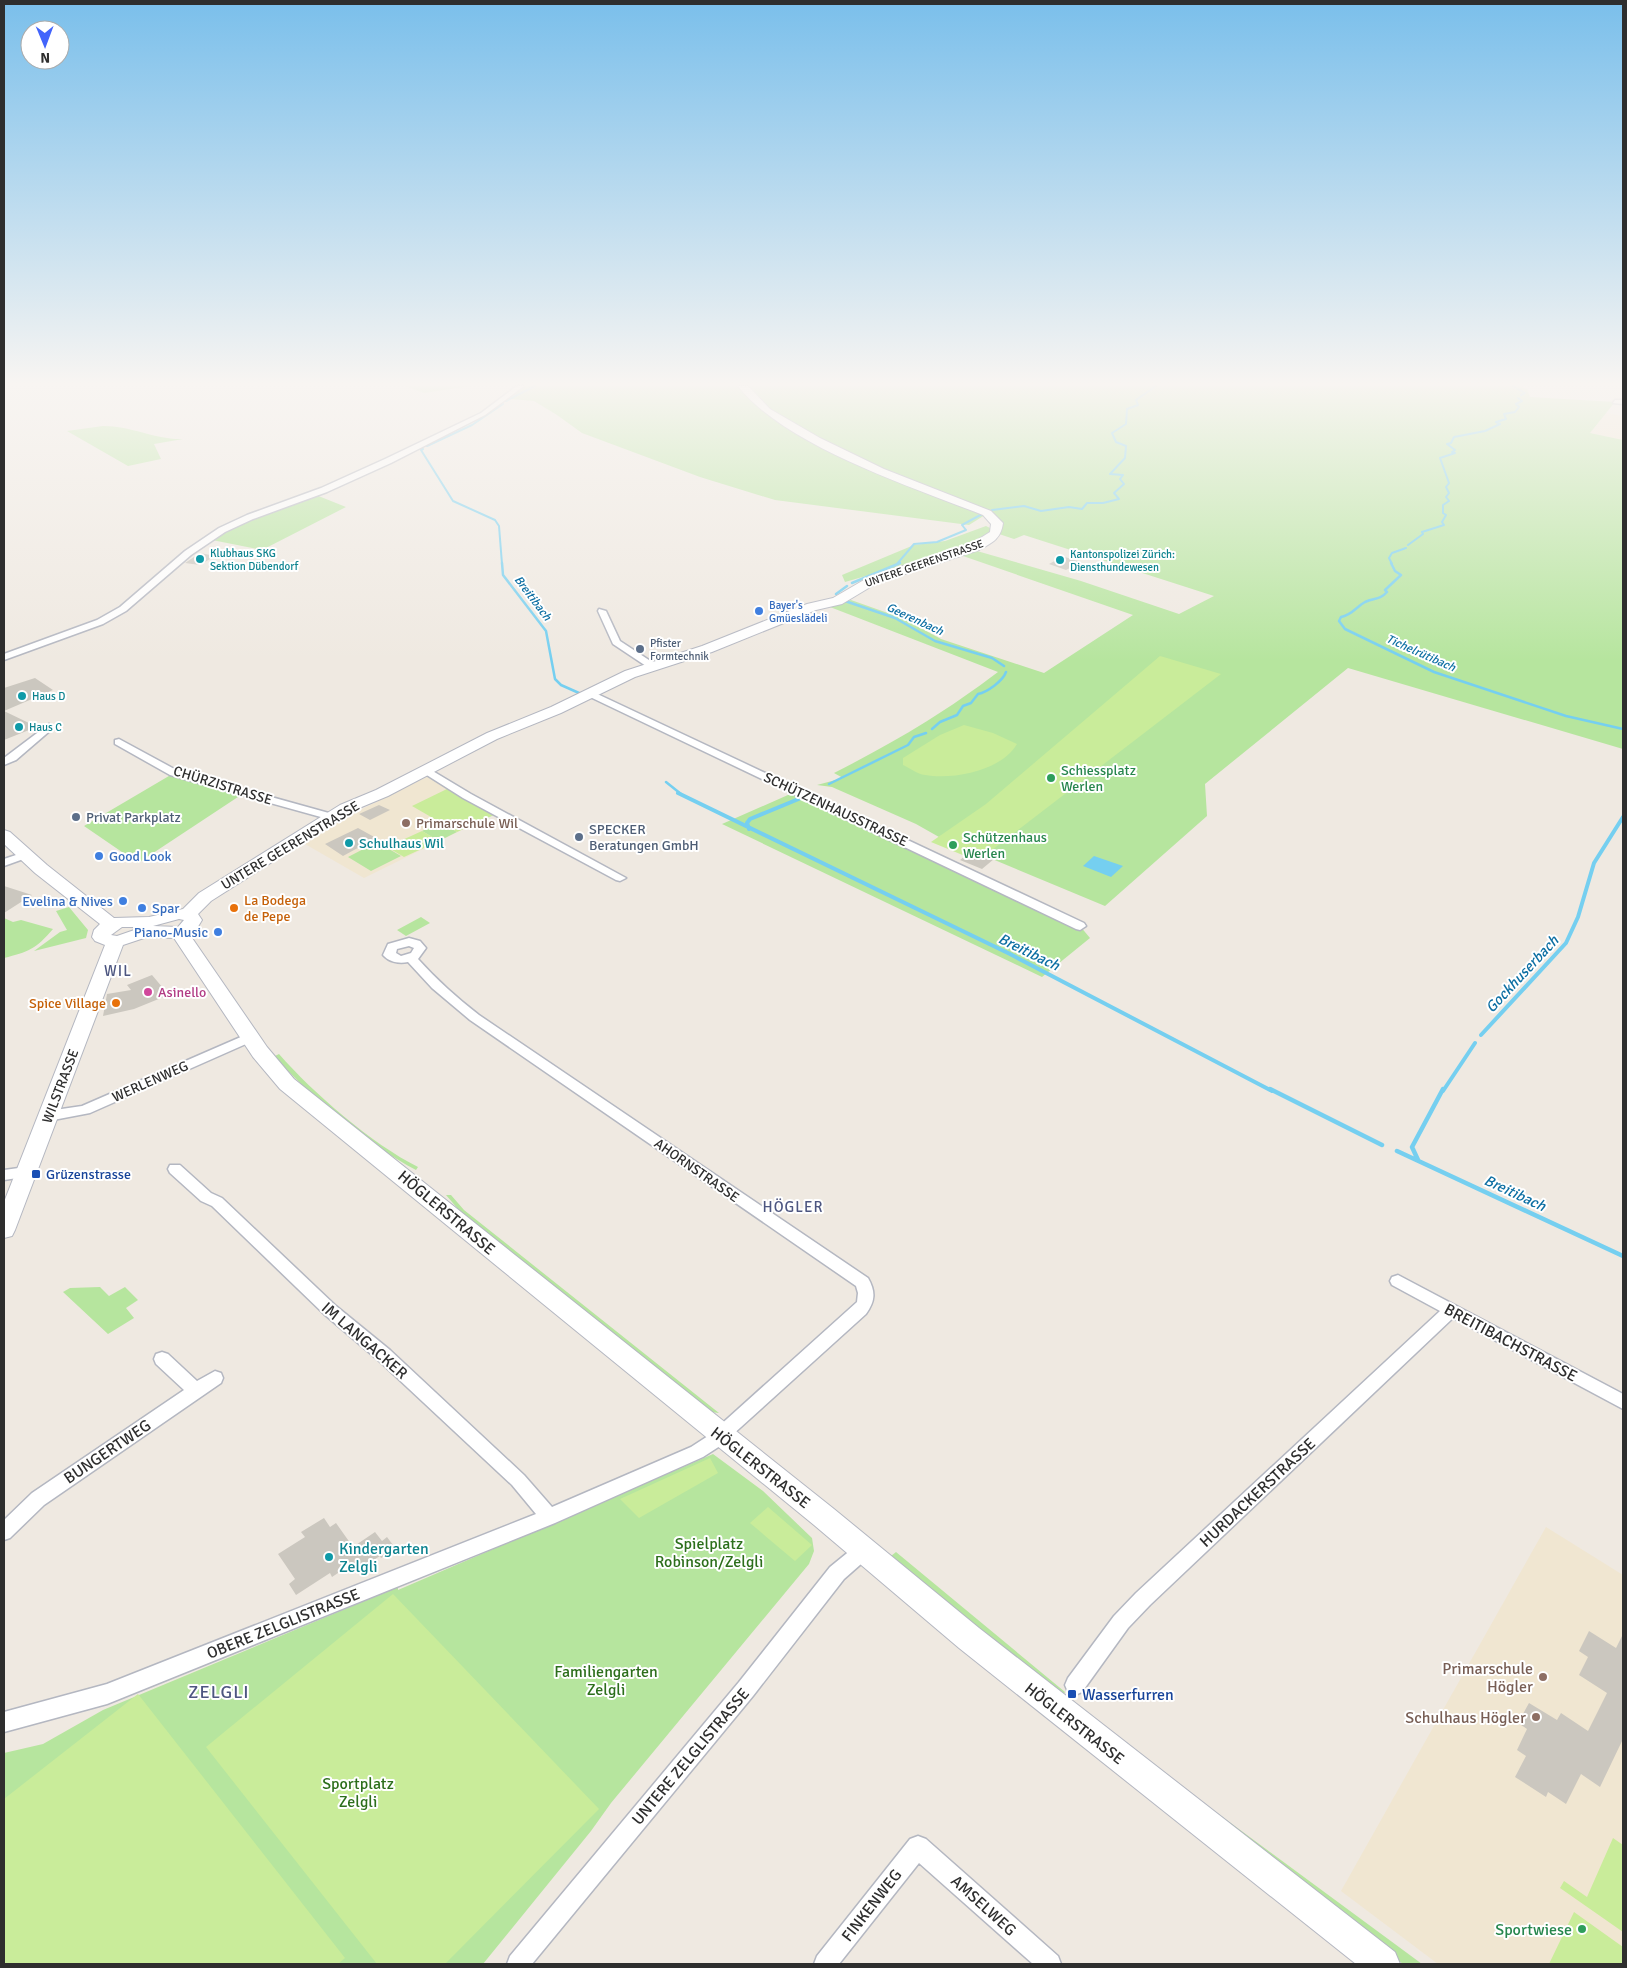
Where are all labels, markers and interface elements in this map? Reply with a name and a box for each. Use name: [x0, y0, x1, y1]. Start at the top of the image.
north arrow: [20, 20, 70, 70]
text: N: [40, 49, 50, 66]
street label: UNTERE GEERENSTRASSE: [863, 537, 985, 590]
place label: Klubhaus SKG Sektion Dübendorf: [210, 547, 300, 573]
place label: Kantonspolizei Zürich: Diensthundewesen: [1070, 548, 1175, 574]
marker: Klubhaus SKG Sektion Dübendorf: [194, 553, 206, 565]
marker: Kantonspolizei Zürich: Diensthundewesen: [1054, 554, 1066, 566]
water label: Breitibach: [511, 573, 555, 624]
place label: Bayer's Gmüeslädeli: [769, 599, 827, 625]
water label: Geerenbach: [884, 600, 946, 639]
marker: Bayer's Gmüeslädeli: [753, 605, 765, 617]
water label: Tichelrütibach: [1384, 632, 1458, 676]
place label: Pfister Formtechnik: [650, 637, 709, 663]
marker: Pfister Formtechnik: [634, 643, 646, 655]
marker: Haus D: [16, 690, 28, 702]
place label: Haus D: [32, 690, 65, 703]
marker: Haus C: [13, 721, 25, 733]
place label: Haus C: [29, 721, 62, 734]
street label: CHÜRZISTRASSE: [171, 762, 274, 809]
place label: Schiessplatz Werlen: [1061, 762, 1136, 795]
street label: SCHÜTZENHAUSSTRASSE: [761, 769, 911, 850]
marker: Schiessplatz Werlen: [1045, 772, 1057, 784]
street label: UNTERE GEERENSTRASSE: [218, 797, 363, 894]
place label: Privat Parkplatz: [86, 809, 181, 826]
marker: Privat Parkplatz: [70, 811, 82, 823]
place label: Primarschule Wil: [416, 815, 518, 832]
marker: Primarschule Wil: [400, 817, 412, 829]
place label: SPECKER Beratungen GmbH: [589, 821, 699, 854]
place label: Schützenhaus Werlen: [963, 829, 1047, 862]
marker: SPECKER Beratungen GmbH: [573, 831, 585, 843]
place label: Schulhaus Wil: [359, 835, 444, 852]
marker: Schulhaus Wil: [343, 837, 355, 849]
marker: Schützenhaus Werlen: [947, 839, 959, 851]
place label: Good Look: [109, 848, 172, 865]
marker: Good Look: [93, 850, 105, 862]
place label: La Bodega de Pepe: [244, 892, 306, 925]
place label: Evelina & Nives: [22, 893, 113, 910]
marker: Evelina & Nives: [117, 895, 129, 907]
place label: Spar: [152, 900, 180, 917]
marker: Spar: [136, 902, 148, 914]
marker: La Bodega de Pepe: [228, 902, 240, 914]
place label: Piano-Music: [134, 924, 208, 941]
marker: Piano-Music: [212, 926, 224, 938]
water label: Breitibach: [996, 930, 1063, 975]
water label: Gockhuserbach: [1482, 931, 1563, 1016]
district label: WIL: [104, 962, 132, 980]
place label: Asinello: [158, 984, 206, 1001]
marker: Asinello: [142, 986, 154, 998]
place label: Spice Village: [29, 995, 106, 1012]
marker: Spice Village: [110, 997, 122, 1009]
street label: WILSTRASSE: [39, 1047, 82, 1126]
street label: WERLENWEG: [109, 1057, 191, 1106]
street label: AHORNSTRASSE: [651, 1135, 743, 1206]
place label: Grüzenstrasse: [46, 1166, 131, 1183]
street label: HÖGLERSTRASSE: [394, 1166, 499, 1259]
marker: Grüzenstrasse: [30, 1168, 42, 1180]
water label: Breitibach: [1481, 1171, 1549, 1215]
district label: HÖGLER: [763, 1198, 823, 1216]
street label: IM LANGACKER: [317, 1298, 412, 1384]
street label: BREITIBACHSTRASSE: [1441, 1299, 1581, 1386]
street label: BUNGERTWEG: [60, 1415, 155, 1488]
street label: HÖGLERSTRASSE: [707, 1423, 814, 1513]
street label: HURDACKERSTRASSE: [1196, 1434, 1320, 1552]
park label: Spielplatz Robinson/Zelgli: [655, 1534, 763, 1572]
place label: Kindergarten Zelgli: [339, 1539, 429, 1577]
marker: Kindergarten Zelgli: [323, 1551, 335, 1563]
street label: OBERE ZELGLISTRASSE: [204, 1584, 363, 1664]
place label: Primarschule Högler: [1442, 1659, 1533, 1697]
park label: Familiengarten Zelgli: [554, 1662, 658, 1700]
marker: Primarschule Högler: [1537, 1671, 1549, 1683]
street label: HÖGLERSTRASSE: [1021, 1679, 1128, 1769]
district label: ZELGLI: [188, 1681, 250, 1703]
street label: UNTERE ZELGLISTRASSE: [628, 1684, 754, 1829]
place label: Wasserfurren: [1082, 1685, 1174, 1705]
marker: Wasserfurren: [1066, 1688, 1078, 1700]
place label: Schulhaus Högler: [1405, 1708, 1526, 1728]
marker: Schulhaus Högler: [1530, 1711, 1542, 1723]
park label: Sportplatz Zelgli: [322, 1774, 394, 1812]
street label: FINKENWEG: [837, 1865, 906, 1946]
street label: AMSELWEG: [947, 1871, 1020, 1940]
place label: Sportwiese: [1495, 1920, 1572, 1940]
marker: Sportwiese: [1576, 1923, 1588, 1935]

